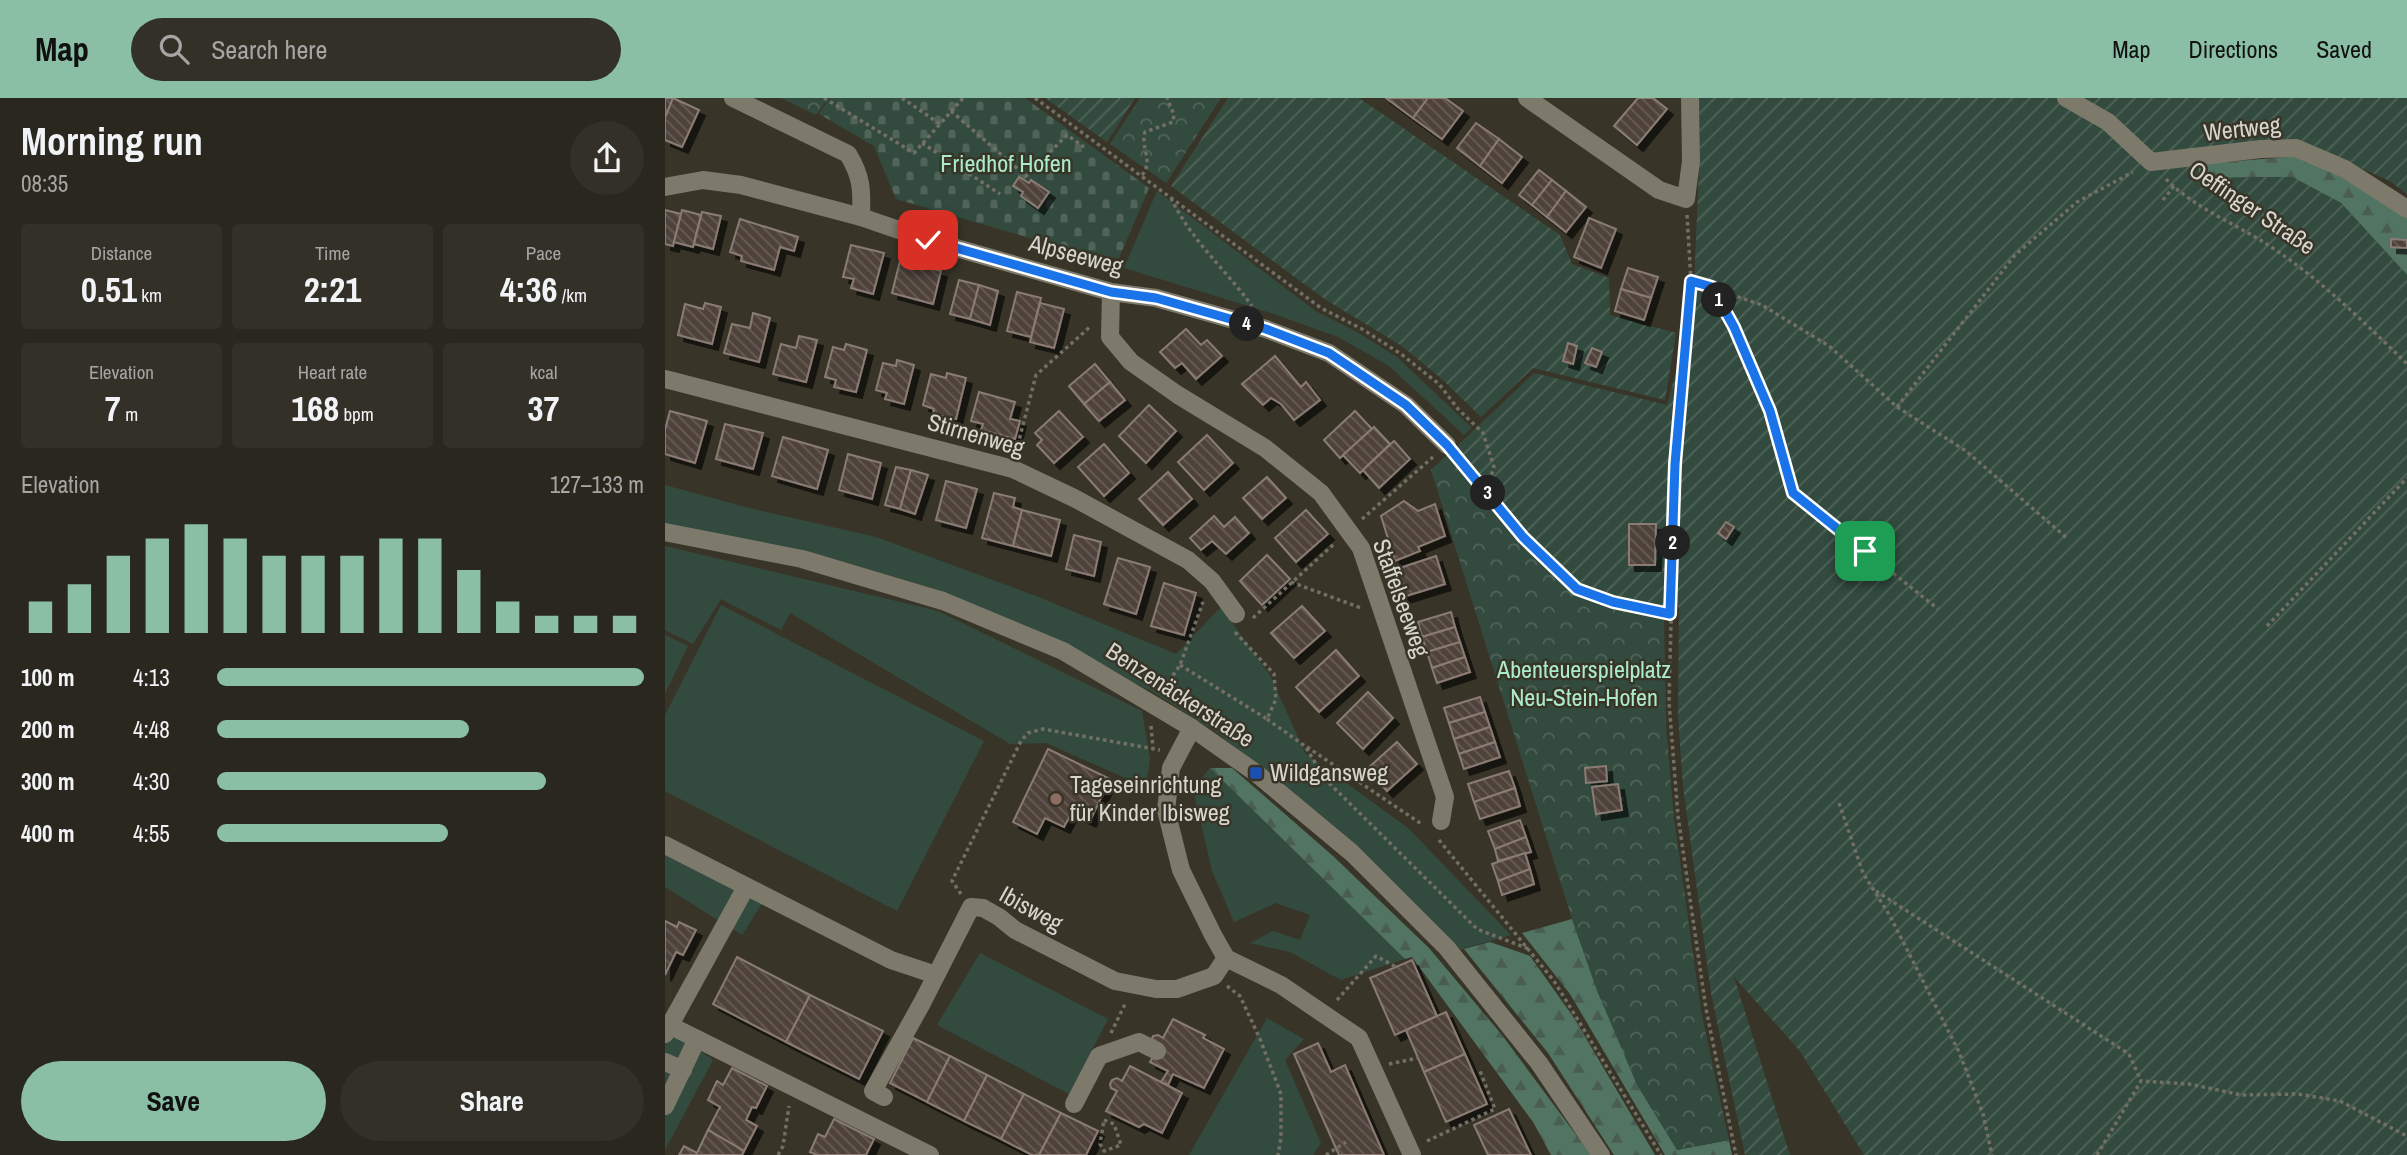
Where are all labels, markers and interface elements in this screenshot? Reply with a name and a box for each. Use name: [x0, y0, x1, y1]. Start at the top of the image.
search box: [131, 18, 621, 81]
text: Map: [35, 27, 89, 71]
icon: search: [155, 30, 193, 68]
text: Search here: [211, 32, 327, 67]
text: Map: [2112, 33, 2150, 65]
text: Directions: [2188, 33, 2278, 65]
text: Saved: [2316, 33, 2372, 65]
street label: Wertweg: [2202, 108, 2282, 148]
text: Morning run: [21, 116, 203, 167]
button: share: [570, 121, 644, 195]
park label: Friedhof Hofen: [940, 147, 1072, 179]
street label: Oeffinger Straße: [2183, 153, 2322, 261]
text: 08:35: [21, 168, 68, 199]
pin: [898, 210, 958, 270]
icon: check: [909, 221, 947, 259]
street label: Alpseeweg: [1025, 226, 1127, 282]
text: Distance: [91, 240, 152, 266]
text: Time: [315, 240, 350, 266]
text: Pace: [526, 240, 561, 266]
text: 0.51: [81, 266, 137, 313]
text: 2:21: [304, 266, 361, 313]
text: 4:36: [500, 266, 558, 313]
text: km: [137, 282, 162, 308]
text: /km: [558, 282, 587, 308]
pin: 1: [1701, 282, 1737, 318]
text: 1: [1714, 286, 1723, 312]
pin: 4: [1229, 306, 1265, 342]
text: 4: [1242, 310, 1251, 336]
text: Elevation: [89, 359, 154, 385]
text: Heart rate: [298, 359, 367, 385]
text: kcal: [530, 359, 557, 385]
text: 7: [105, 385, 121, 432]
text: 168: [291, 385, 339, 432]
text: 37: [528, 385, 559, 432]
text: m: [121, 401, 138, 427]
text: bpm: [339, 401, 374, 427]
street label: Stirnenweg: [924, 405, 1029, 463]
text: Elevation: [21, 469, 100, 500]
text: 127–133 m: [550, 469, 644, 500]
pin: 3: [1471, 476, 1505, 510]
text: 3: [1483, 479, 1492, 505]
pin: [1835, 521, 1895, 581]
pin: 2: [1655, 526, 1691, 560]
text: 2: [1668, 529, 1677, 555]
icon: arrive: [1846, 532, 1884, 570]
street label: Staffelseeweg: [1366, 534, 1438, 661]
street label: Benzenäckerstraße: [1100, 634, 1261, 754]
park label: Abenteuerspielplatz Neu-Stein-Hofen: [1496, 653, 1671, 713]
text: 100 m: [21, 662, 74, 693]
text: 4:13: [133, 662, 170, 693]
text: 200 m: [21, 714, 74, 745]
text: 4:48: [133, 714, 170, 745]
place label: Wildgansweg: [1270, 756, 1388, 788]
marker: Wildgansweg: [1248, 765, 1264, 781]
text: 300 m: [21, 766, 74, 797]
text: 4:30: [133, 766, 170, 797]
place label: Tageseinrichtung für Kinder Ibisweg: [1070, 768, 1230, 828]
marker: Tageseinrichtung für Kinder Ibisweg: [1048, 791, 1064, 807]
text: 400 m: [21, 818, 74, 849]
text: 4:55: [133, 818, 170, 849]
street label: Ibisweg: [994, 878, 1069, 939]
button: Save: [21, 1061, 326, 1141]
button: Share: [340, 1061, 644, 1141]

